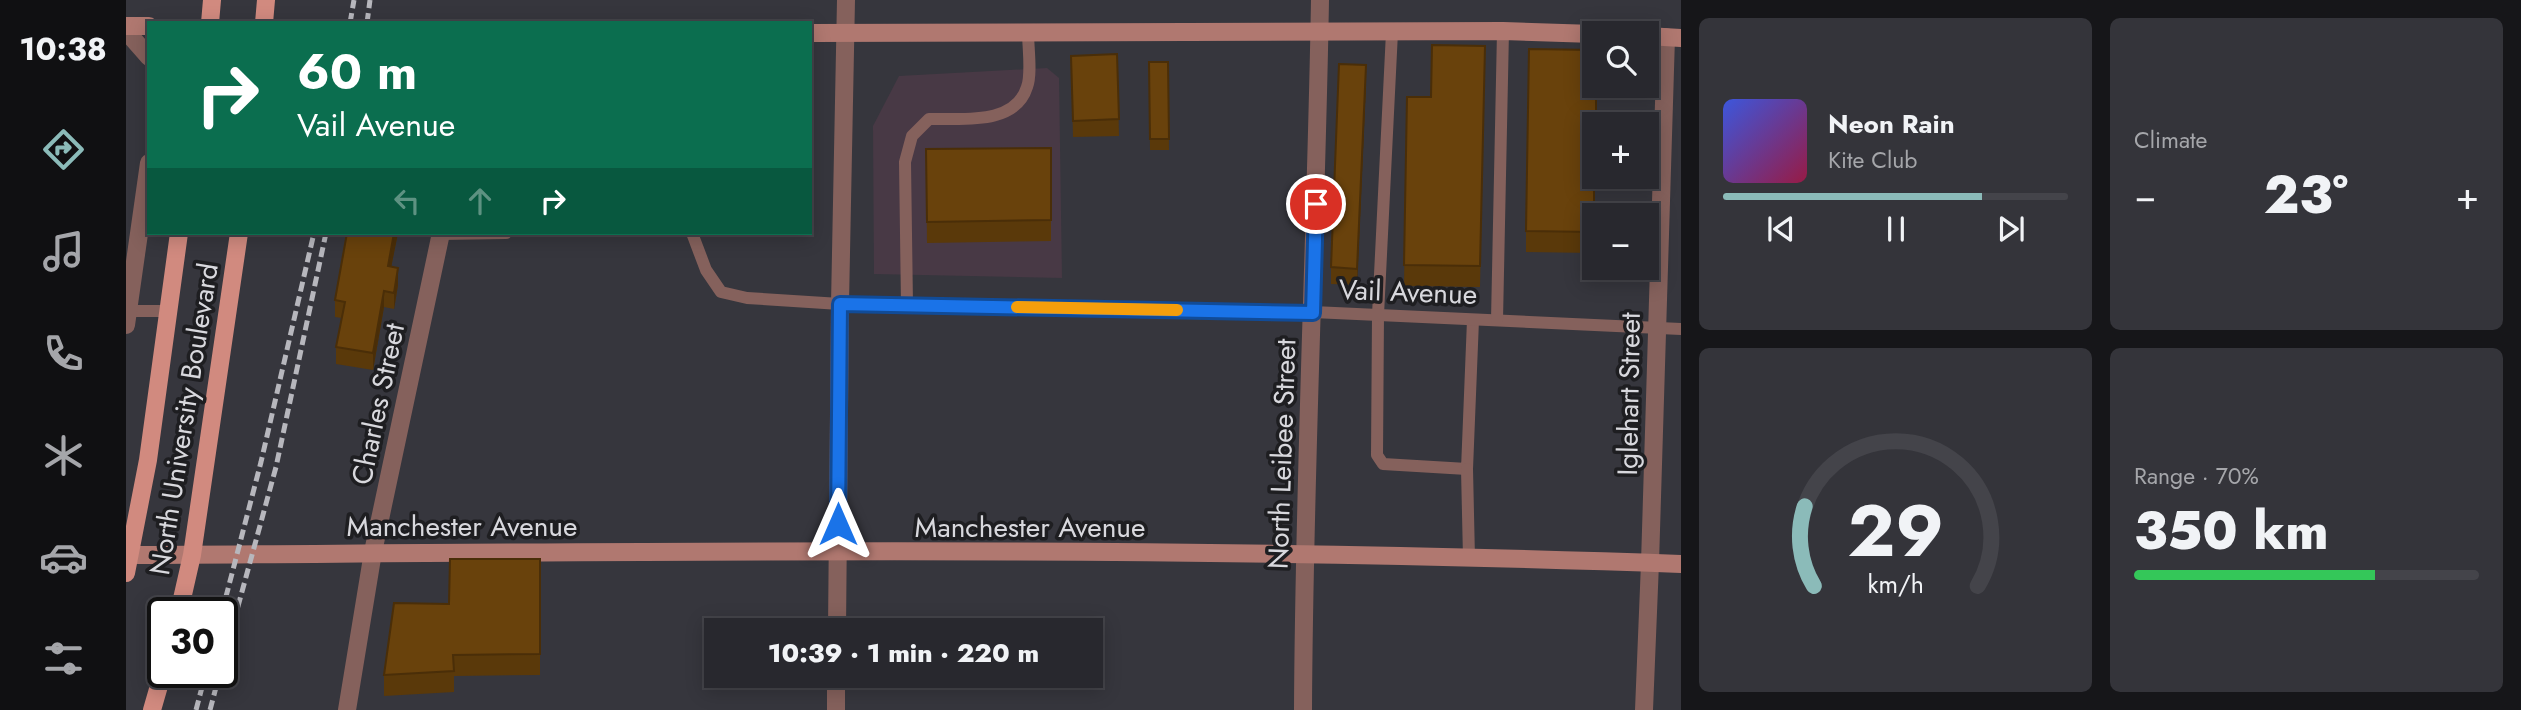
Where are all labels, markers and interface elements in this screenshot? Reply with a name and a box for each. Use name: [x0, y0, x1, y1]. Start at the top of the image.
map controls: [1582, 21, 1659, 280]
button: search: [1582, 21, 1659, 98]
text: 10:38: [19, 26, 107, 72]
text: 60 m: [297, 37, 417, 107]
icon: right: [182, 49, 273, 140]
text: Vail Avenue: [297, 102, 455, 148]
text: Neon Rain: [1828, 105, 1955, 143]
button: +: [1582, 112, 1659, 189]
text: Climate: [2134, 123, 2207, 157]
icon: directions: [39, 125, 88, 174]
text: Kite Club: [1828, 143, 1917, 177]
text: 23°: [2264, 157, 2348, 233]
text: −: [2134, 168, 2156, 223]
text: +: [2456, 168, 2479, 223]
pin: [1286, 174, 1346, 234]
icon: left: [388, 182, 426, 220]
icon: ahead: [461, 182, 499, 220]
icon: right: [534, 182, 572, 220]
icon: arrive: [1297, 185, 1335, 223]
button: −: [1582, 203, 1659, 280]
icon: previous: [1762, 210, 1800, 248]
icon: pause: [1877, 210, 1915, 248]
icon: next: [1992, 210, 2030, 248]
icon: music: [39, 227, 88, 276]
street label: North University Boulevard: [139, 260, 229, 578]
street label: Vail Avenue: [1338, 269, 1478, 315]
street label: Iglehart Street: [1607, 312, 1651, 476]
street label: Charles Street: [341, 319, 415, 489]
icon: phone: [39, 329, 88, 378]
street label: North Leibee Street: [1257, 338, 1307, 570]
icon: climate: [39, 431, 88, 480]
text: Range · 70%: [2134, 459, 2259, 493]
text: 29: [1847, 478, 1944, 583]
position arrow: [801, 487, 875, 561]
text: 350 km: [2134, 493, 2329, 569]
street label: Manchester Avenue: [346, 506, 578, 547]
street label: Manchester Avenue: [914, 507, 1146, 548]
icon: car: [39, 533, 88, 582]
text: km/h: [1867, 566, 1924, 602]
speed limit sign: 30: [147, 597, 238, 688]
icon: filters: [39, 634, 88, 683]
text: 10:39 · 1 min · 220 m: [768, 634, 1039, 672]

